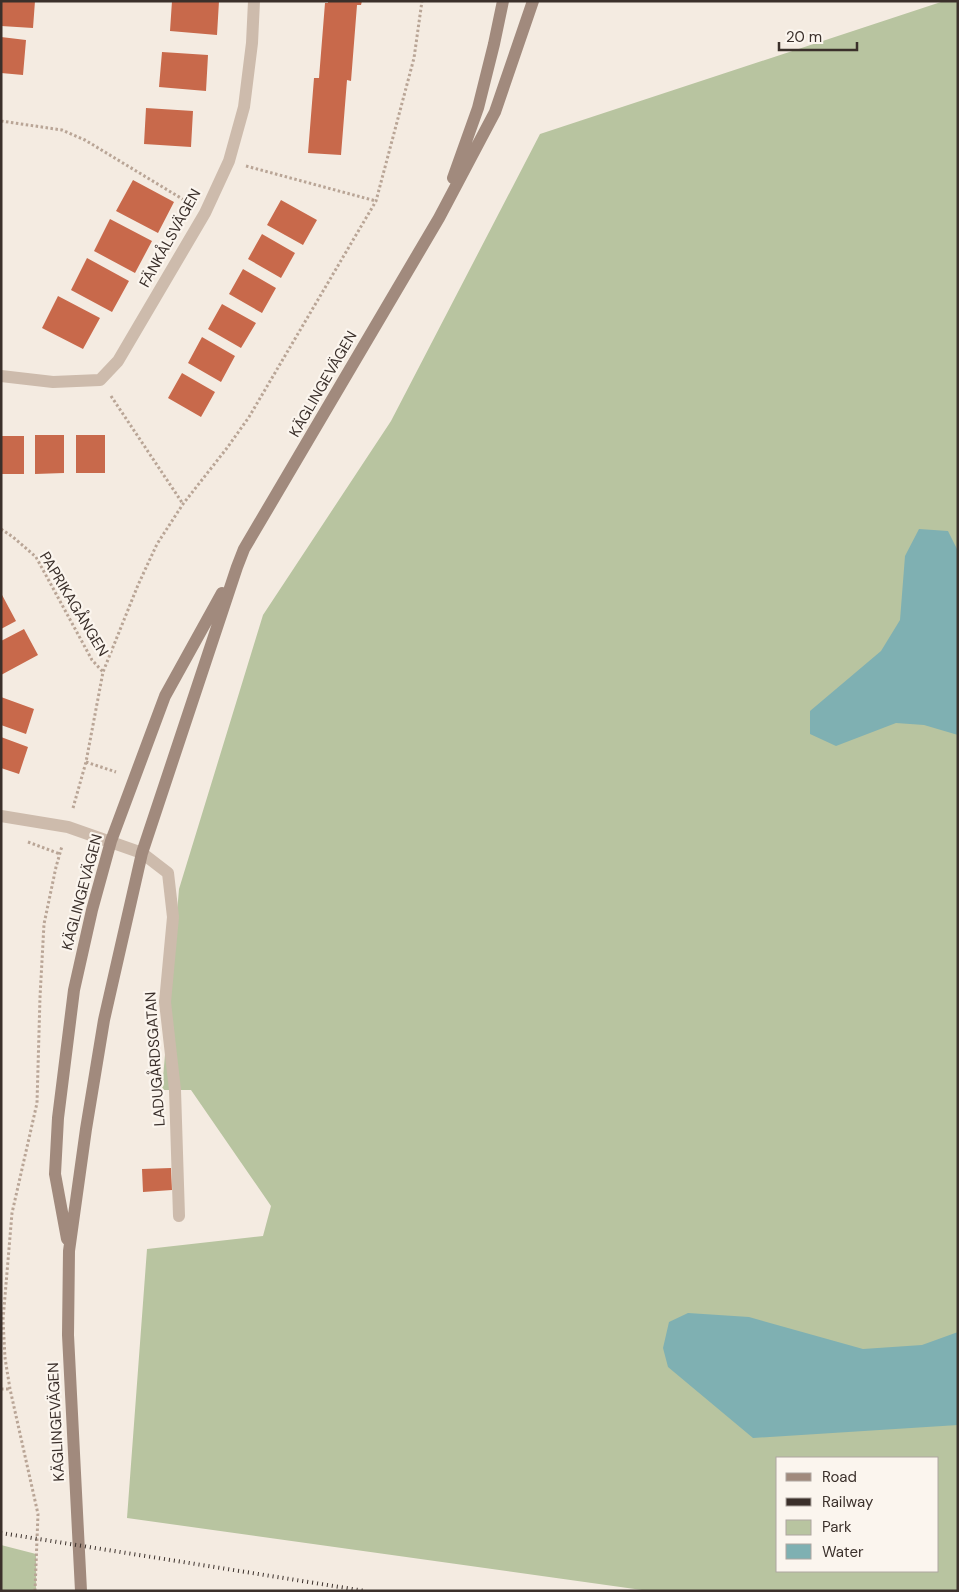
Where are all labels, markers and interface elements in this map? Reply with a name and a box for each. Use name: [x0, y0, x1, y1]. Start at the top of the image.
scale bar: [779, 20, 856, 52]
text: 20 m: [786, 27, 822, 47]
street label: FÄNKÅLSVÄGEN: [135, 185, 205, 291]
street label: KÄGLINGEVÄGEN: [285, 327, 361, 441]
street label: PAPRIKAGÅNGEN: [35, 548, 113, 660]
street label: KÄGLINGEVÄGEN: [57, 832, 107, 952]
street label: LADUGÅRDSGATAN: [140, 991, 170, 1127]
street label: KÄGLINGEVÄGEN: [43, 1362, 69, 1482]
legend: [776, 1457, 939, 1572]
text: Road: [822, 1467, 857, 1487]
text: Railway: [822, 1492, 874, 1512]
text: Park: [822, 1517, 852, 1537]
text: Water: [822, 1542, 864, 1562]

